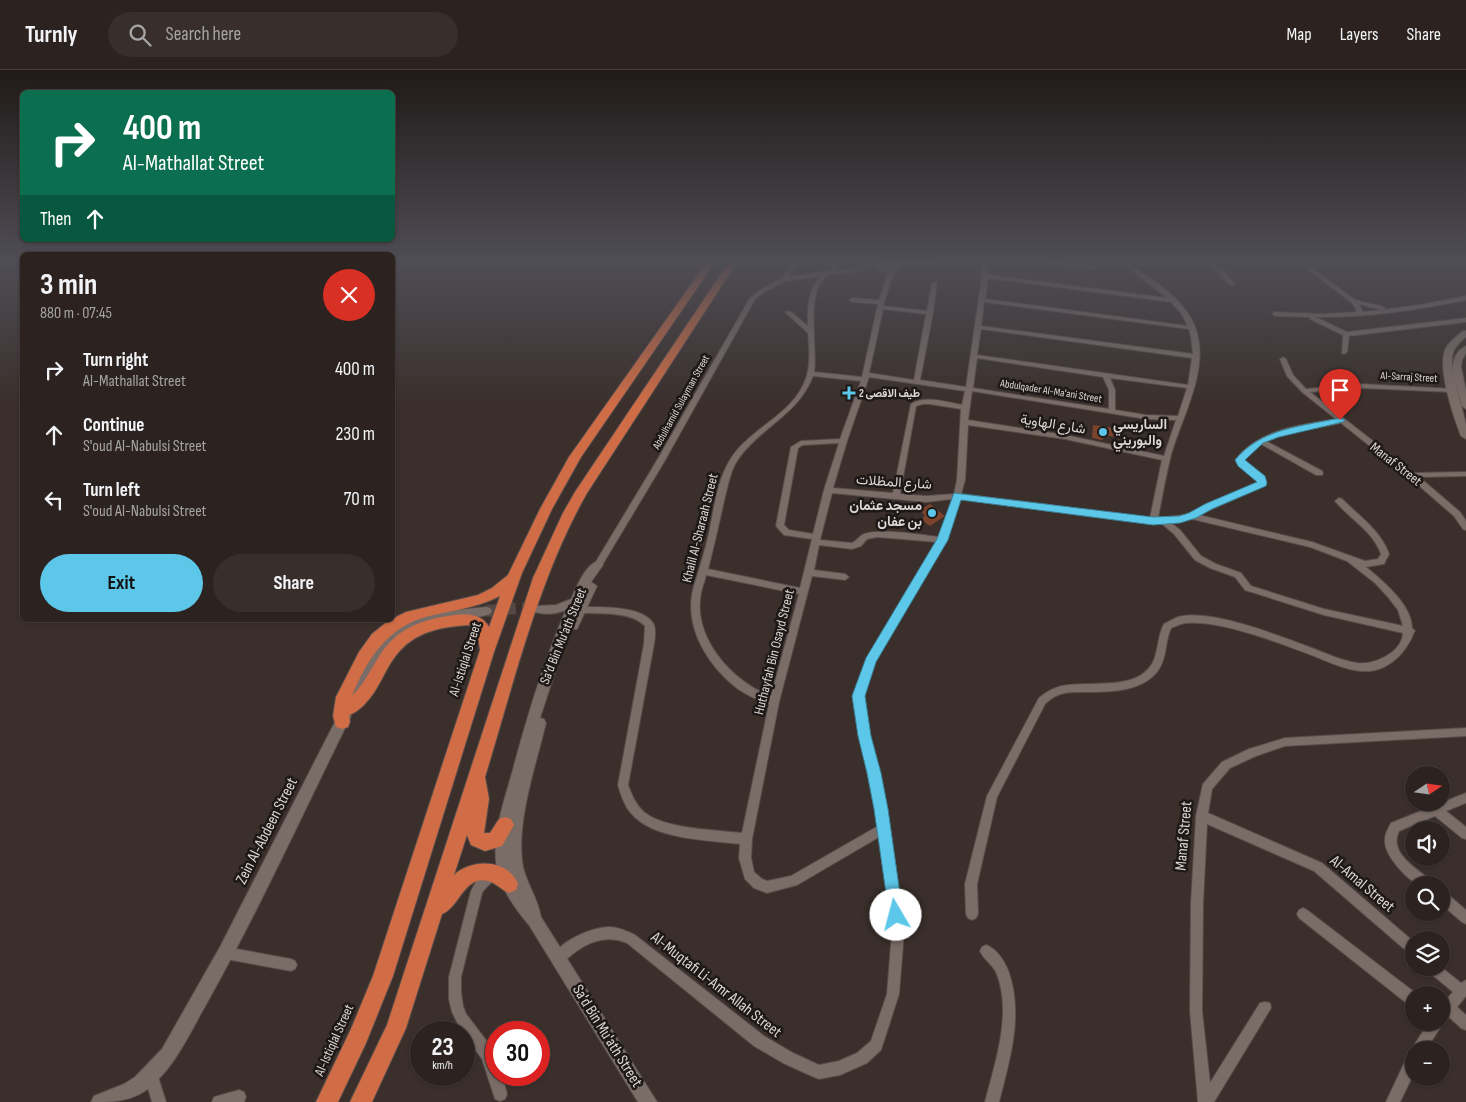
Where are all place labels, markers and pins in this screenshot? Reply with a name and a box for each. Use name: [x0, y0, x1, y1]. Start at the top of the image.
pin: [1319, 369, 1361, 420]
marker: طيف الاقصى 2: [843, 387, 855, 399]
place label: طيف الاقصى 2: [859, 387, 920, 400]
place label: الساريسي والبوريني: [1113, 416, 1167, 452]
marker: الساريسي والبوريني: [1097, 426, 1109, 438]
place label: مسجد عثمان بن عفان: [849, 497, 922, 530]
marker: مسجد عثمان بن عفان: [926, 507, 938, 519]

